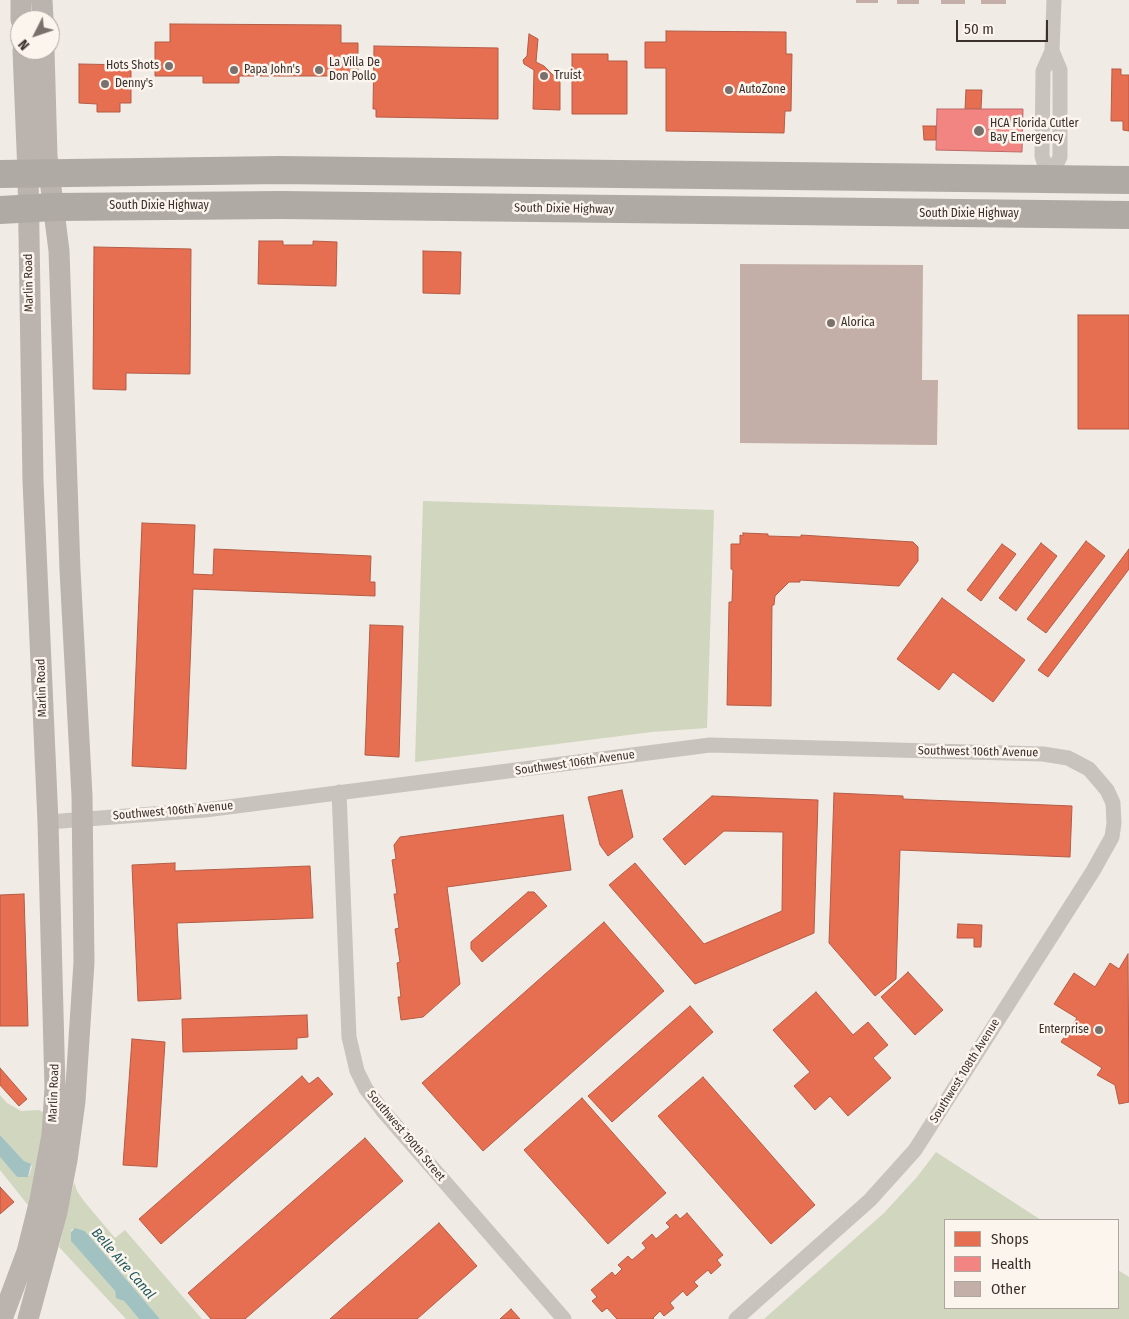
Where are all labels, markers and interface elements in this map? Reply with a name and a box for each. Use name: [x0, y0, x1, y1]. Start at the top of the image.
north arrow: [10, 10, 60, 60]
scale bar: [959, 10, 1052, 42]
text: 50 m: [964, 20, 994, 38]
text: N: [15, 36, 33, 53]
place label: La Villa De Don Pollo: [329, 56, 380, 84]
place label: Hots Shots: [106, 59, 159, 73]
marker: Hots Shots: [163, 60, 175, 72]
place label: Papa John's: [244, 63, 300, 77]
marker: Papa John's: [228, 64, 240, 76]
marker: La Villa De Don Pollo: [313, 64, 325, 76]
place label: Truist: [554, 69, 582, 83]
marker: Truist: [538, 70, 550, 82]
place label: Denny's: [115, 77, 153, 91]
marker: Denny's: [99, 78, 111, 90]
place label: AutoZone: [739, 83, 786, 97]
marker: AutoZone: [723, 84, 735, 96]
place label: HCA Florida Cutler Bay Emergency: [990, 117, 1079, 145]
marker: HCA Florida Cutler Bay Emergency: [972, 124, 986, 138]
street label: South Dixie Highway: [109, 199, 209, 213]
street label: South Dixie Highway: [514, 201, 614, 217]
street label: South Dixie Highway: [919, 207, 1019, 221]
street label: Marlin Road: [21, 253, 37, 313]
place label: Alorica: [841, 316, 875, 330]
marker: Alorica: [825, 317, 837, 329]
street label: Marlin Road: [34, 658, 50, 718]
street label: Southwest 106th Avenue: [918, 744, 1038, 760]
street label: Southwest 106th Avenue: [514, 747, 636, 779]
street label: Southwest 106th Avenue: [112, 799, 234, 823]
street label: Southwest 108th Avenue: [927, 1016, 1003, 1126]
place label: Enterprise: [1039, 1023, 1089, 1037]
marker: Enterprise: [1093, 1024, 1105, 1036]
street label: Marlin Road: [46, 1063, 62, 1123]
street label: Southwest 190th Street: [364, 1088, 448, 1184]
legend: [944, 1219, 1119, 1309]
water label: Belle Aire Canal: [88, 1225, 158, 1303]
text: Shops: [991, 1230, 1029, 1248]
text: Health: [991, 1255, 1031, 1273]
text: Other: [991, 1280, 1026, 1298]

